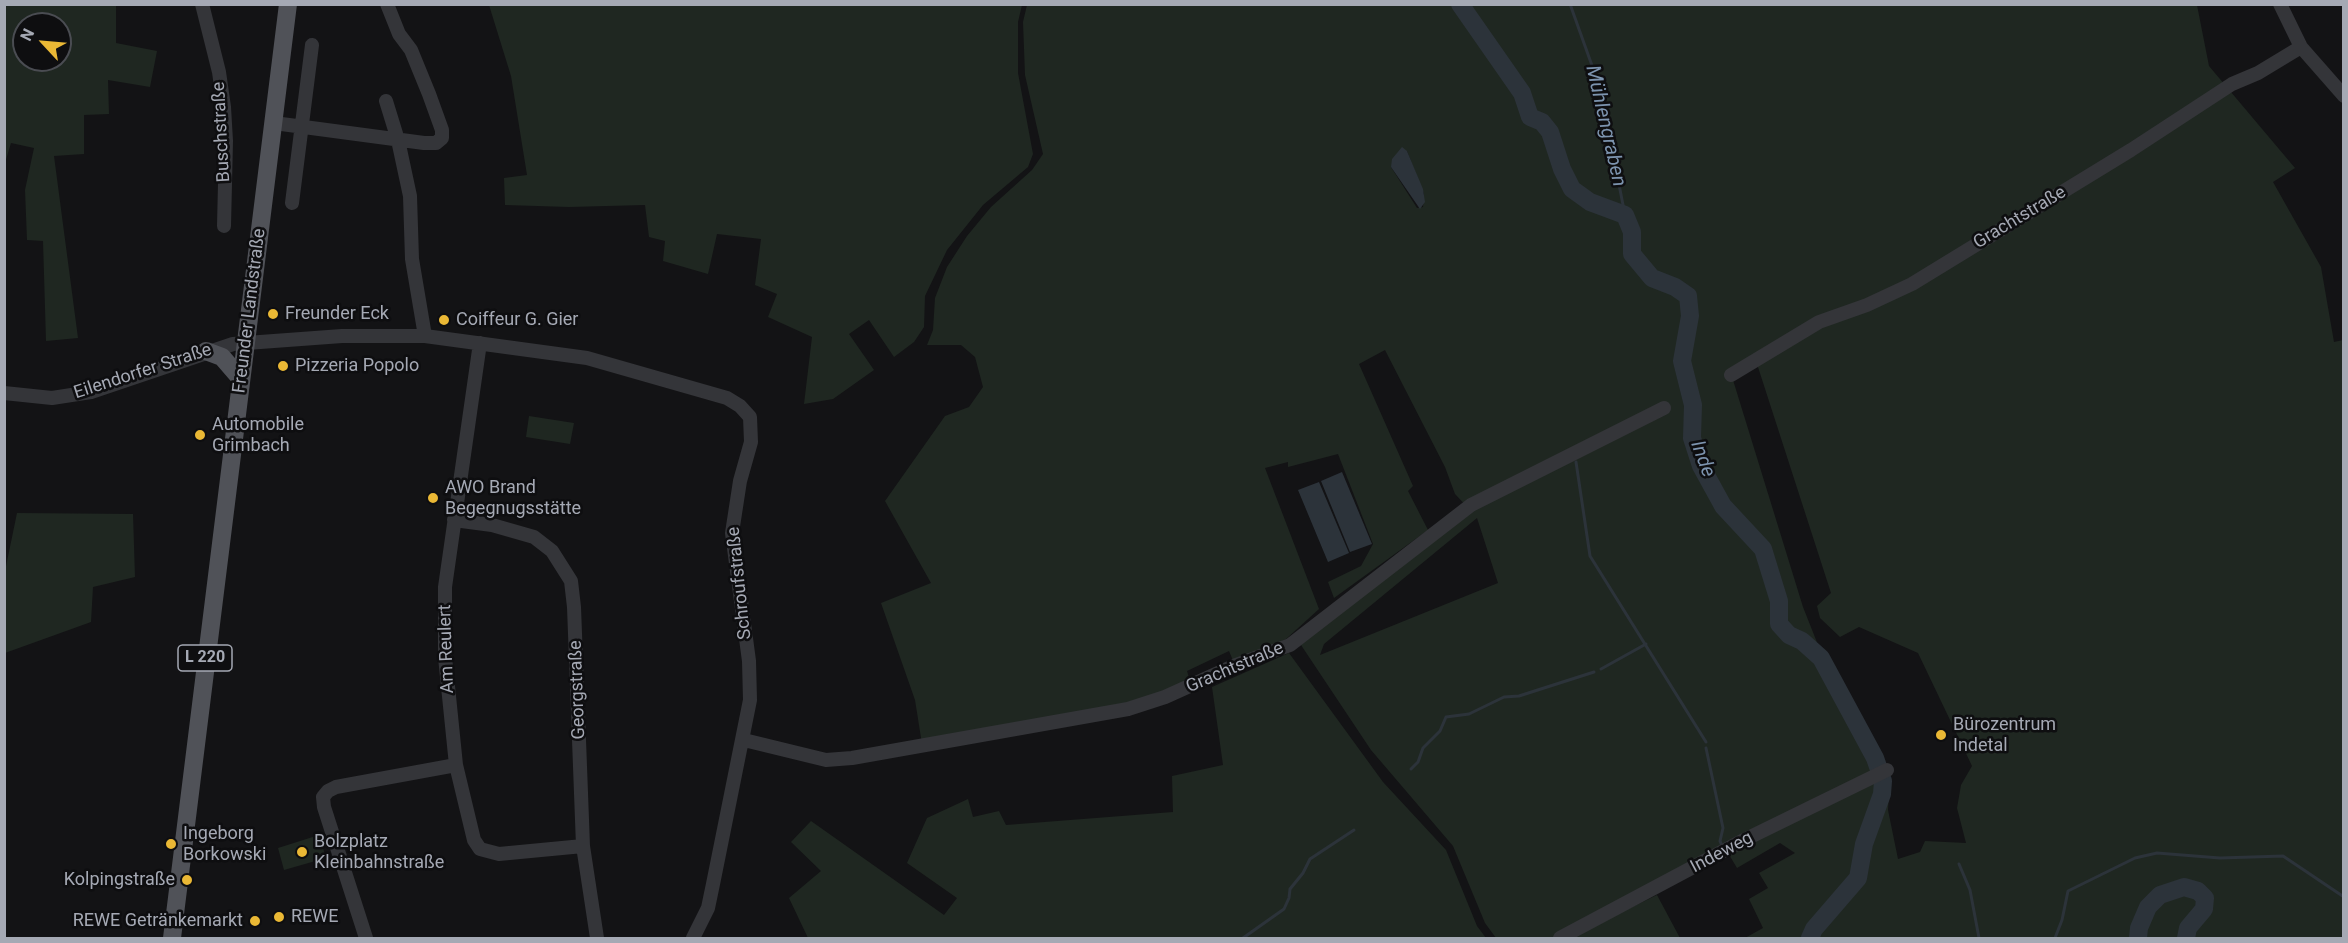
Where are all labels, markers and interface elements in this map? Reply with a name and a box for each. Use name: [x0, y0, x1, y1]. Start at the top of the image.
north arrow: [12, 12, 72, 72]
text: N: [16, 26, 38, 44]
water label: Mühlengraben: [1579, 63, 1631, 189]
street label: Buschstraße: [209, 81, 235, 183]
street label: Grachtstraße: [1970, 182, 2070, 254]
street label: Freunder Landstraße: [229, 227, 271, 395]
place label: Freunder Eck: [285, 303, 389, 325]
marker: Freunder Eck: [266, 307, 280, 321]
place label: Coiffeur G. Gier: [456, 309, 578, 331]
marker: Coiffeur G. Gier: [437, 313, 451, 327]
street label: Eilendorfer Straße: [71, 340, 215, 404]
place label: Pizzeria Popolo: [295, 355, 419, 377]
marker: Pizzeria Popolo: [276, 359, 290, 373]
place label: Automobile Grimbach: [212, 414, 304, 456]
marker: Automobile Grimbach: [193, 428, 207, 442]
water label: Inde: [1684, 437, 1720, 481]
place label: AWO Brand Begegnugsstätte: [445, 477, 581, 520]
marker: AWO Brand Begegnugsstätte: [426, 491, 440, 505]
street label: Schroufstraße: [723, 526, 757, 640]
street label: Am Reulert: [435, 604, 459, 694]
street label: Grachtstraße: [1183, 638, 1287, 698]
street label: Georgstraße: [565, 640, 591, 740]
road number: L 220: [178, 645, 232, 671]
place label: Bürozentrum Indetal: [1953, 714, 2056, 756]
marker: Bürozentrum Indetal: [1934, 728, 1948, 742]
place label: Ingeborg Borkowski: [183, 823, 266, 866]
street label: Indeweg: [1687, 828, 1757, 878]
place label: Bolzplatz Kleinbahnstraße: [314, 831, 444, 874]
marker: Ingeborg Borkowski: [164, 837, 178, 851]
marker: Bolzplatz Kleinbahnstraße: [295, 845, 309, 859]
place label: Kolpingstraße: [64, 869, 175, 891]
marker: Kolpingstraße: [180, 873, 194, 887]
place label: REWE: [291, 906, 339, 928]
place label: REWE Getränkemarkt: [73, 910, 243, 932]
marker: REWE: [272, 910, 286, 924]
marker: REWE Getränkemarkt: [248, 914, 262, 928]

